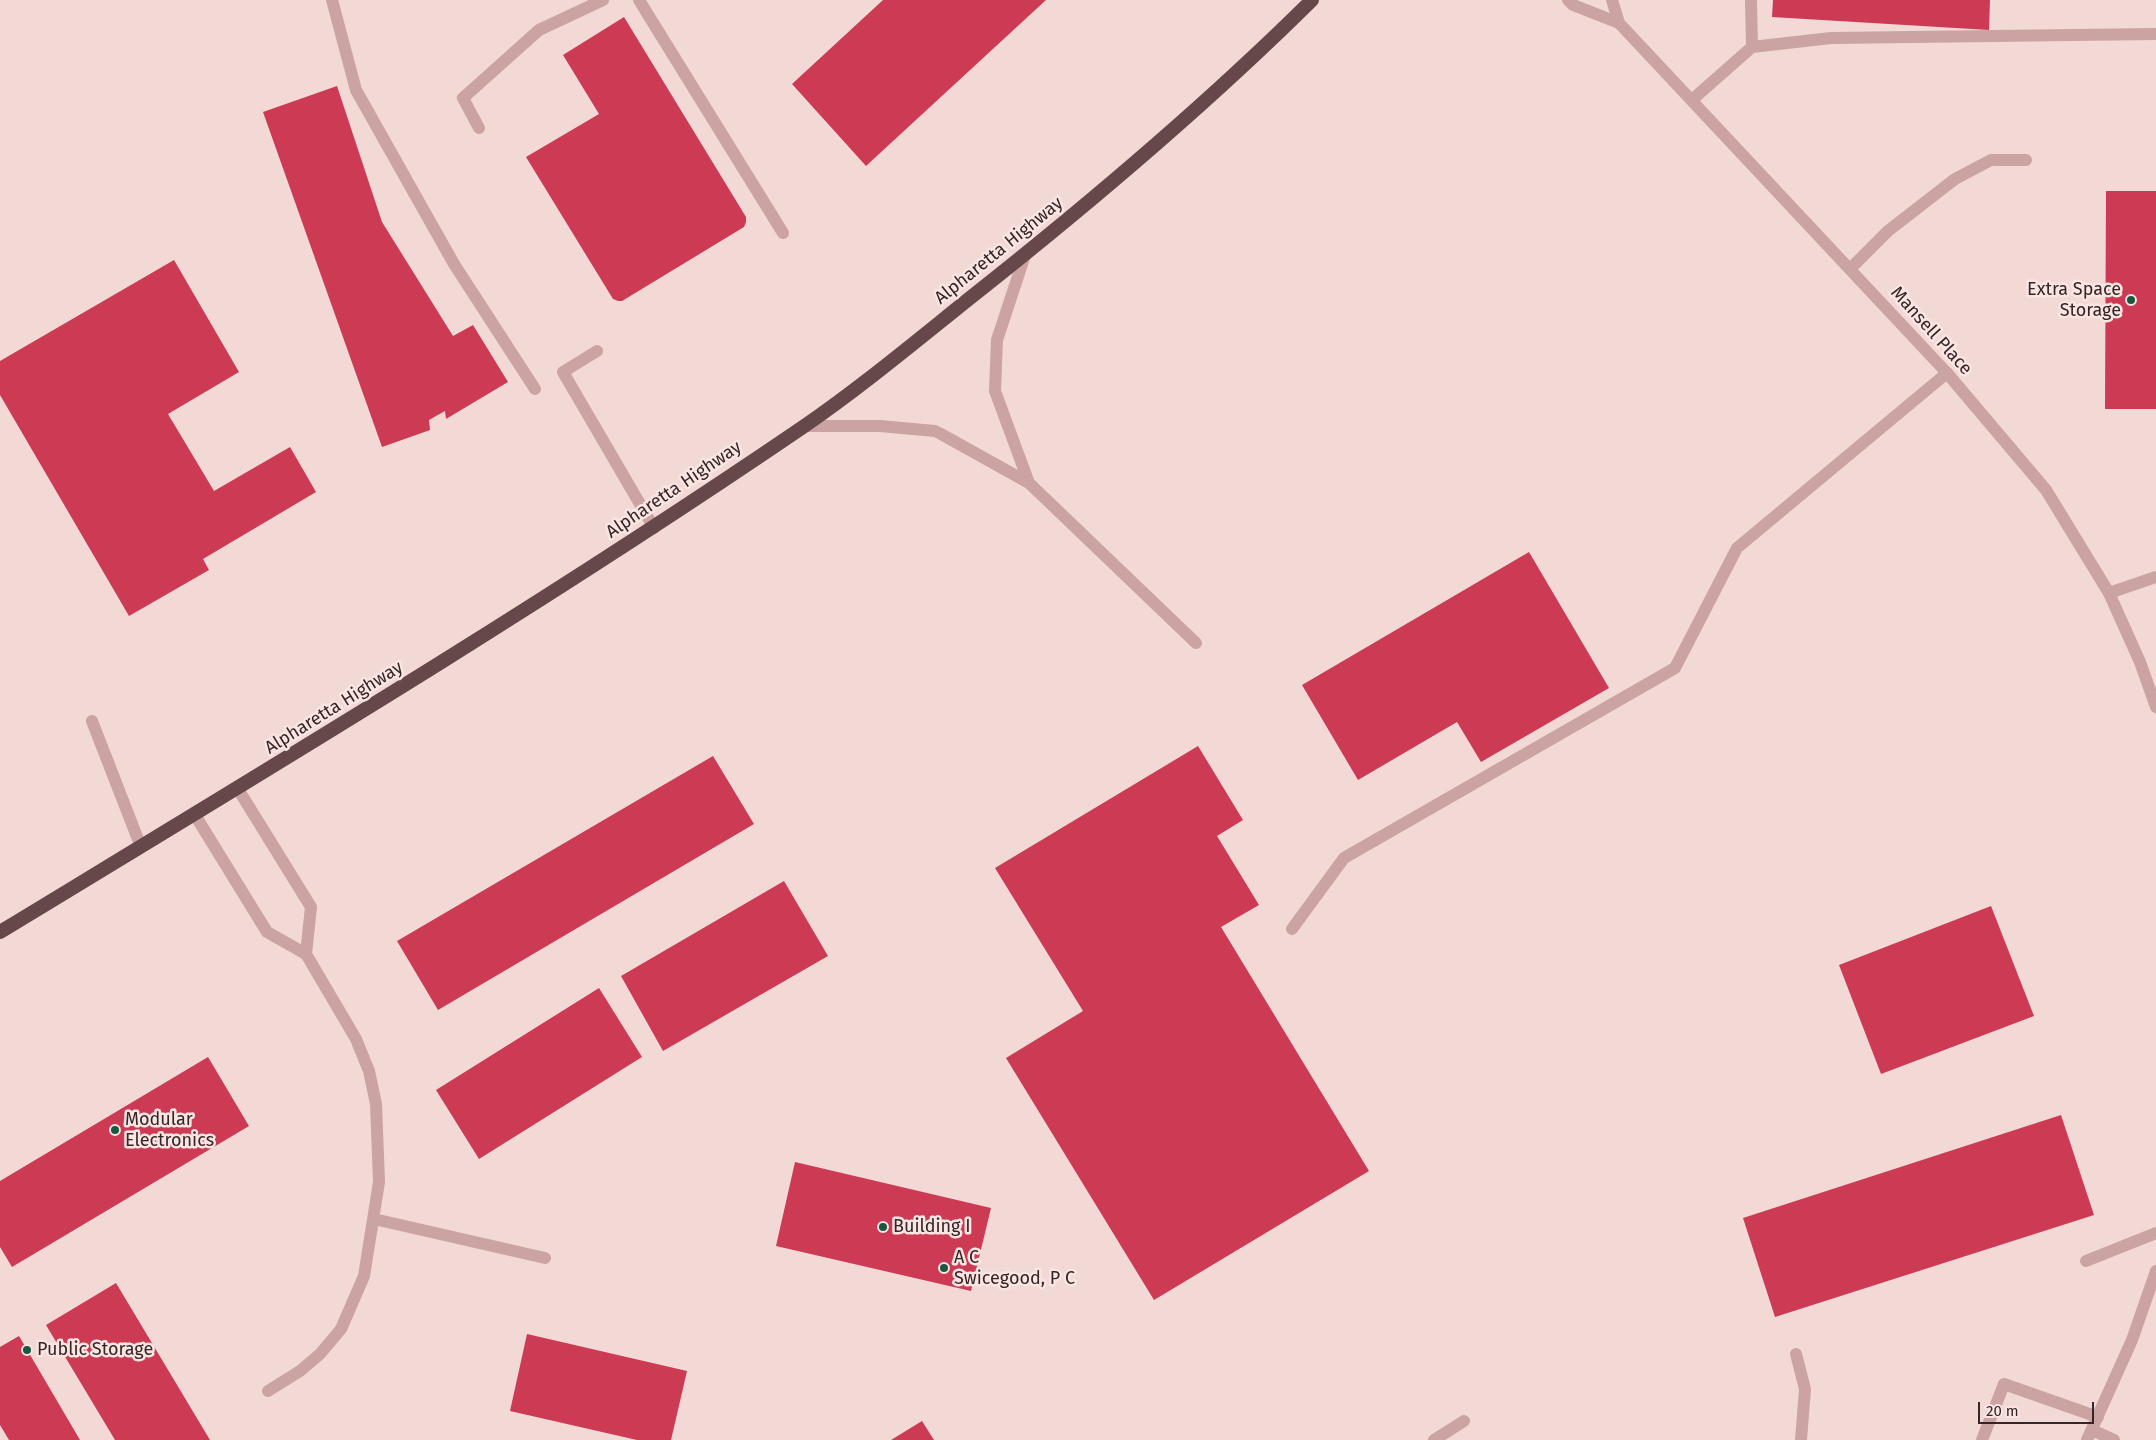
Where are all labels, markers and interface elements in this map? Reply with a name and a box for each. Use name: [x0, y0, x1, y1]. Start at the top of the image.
street label: Alpharetta Highway: [931, 193, 1067, 309]
place label: Extra Space Storage: [2027, 279, 2121, 322]
street label: Mansell Place: [1886, 282, 1976, 380]
marker: Extra Space Storage: [2125, 294, 2137, 306]
street label: Alpharetta Highway: [602, 437, 746, 543]
street label: Alpharetta Highway: [261, 657, 407, 759]
place label: Modular Electronics: [125, 1109, 214, 1152]
marker: Modular Electronics: [109, 1124, 121, 1136]
place label: Building I: [893, 1216, 971, 1238]
marker: Building I: [877, 1221, 889, 1233]
place label: A C Swicegood, P C: [954, 1247, 1075, 1290]
marker: A C Swicegood, P C: [938, 1262, 950, 1274]
place label: Public Storage: [37, 1339, 153, 1361]
marker: Public Storage: [21, 1344, 33, 1356]
scale bar: [1981, 1392, 2097, 1424]
text: 20 m: [1986, 1402, 2019, 1420]

